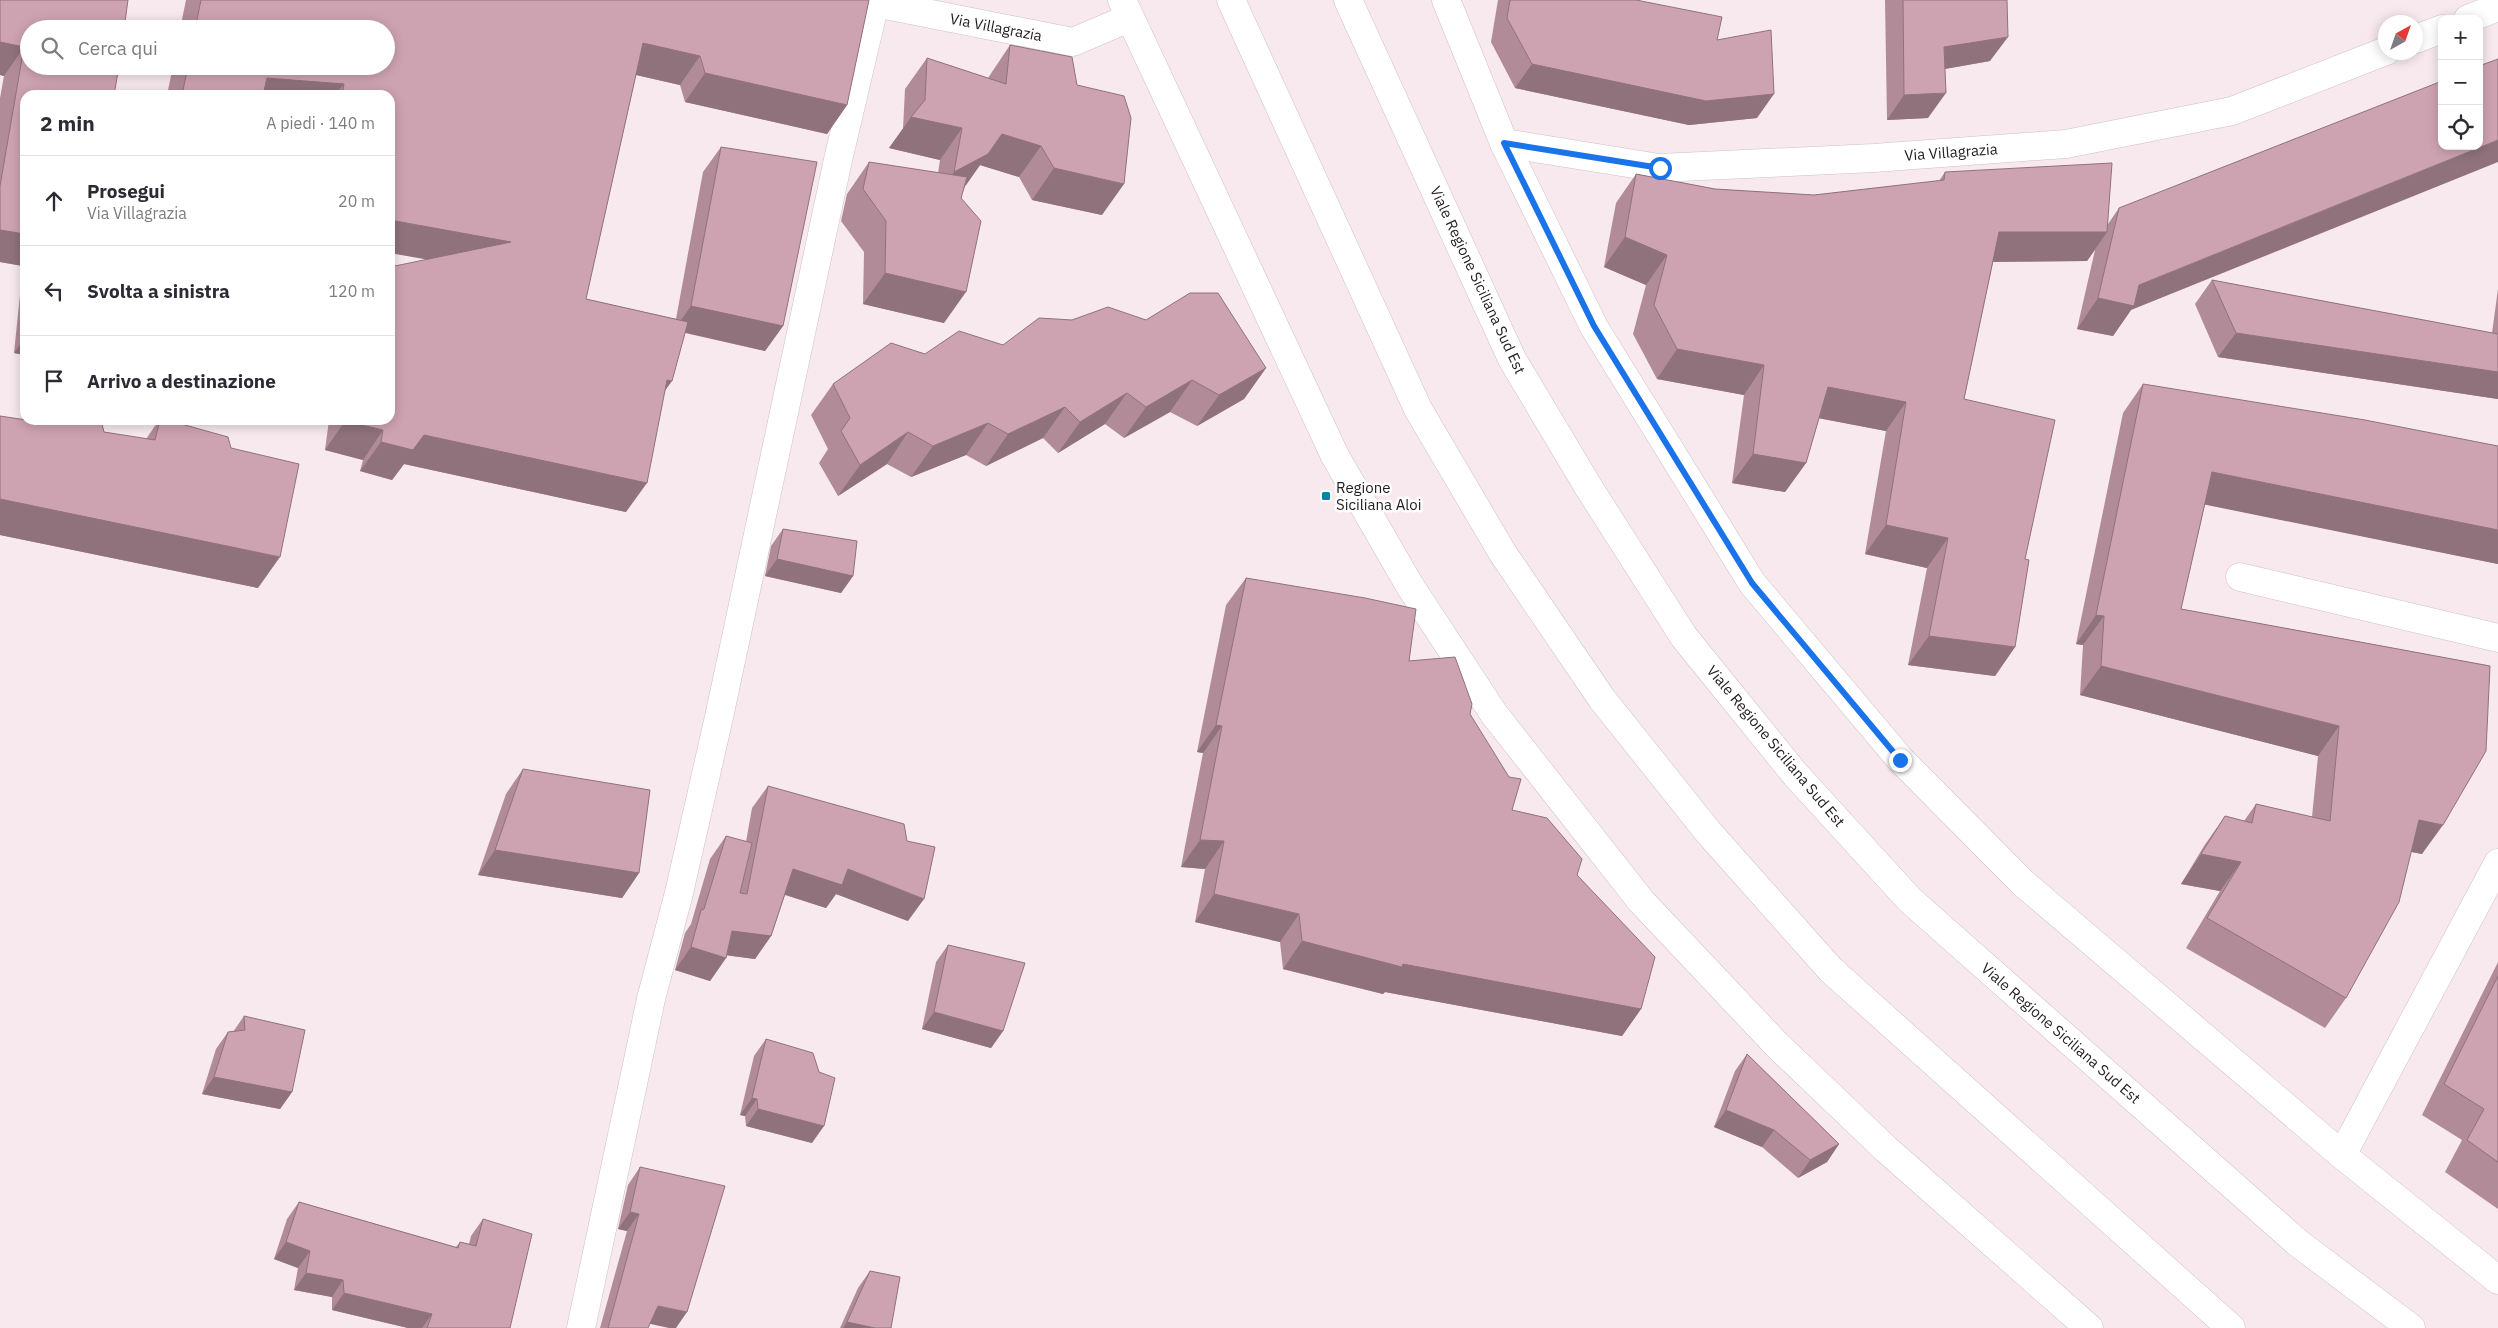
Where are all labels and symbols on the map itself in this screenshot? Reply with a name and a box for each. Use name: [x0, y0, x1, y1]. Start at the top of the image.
street label: Via Villagrazia: [948, 9, 1044, 45]
north arrow: [2378, 15, 2423, 60]
street label: Via Villagrazia: [1904, 139, 1998, 165]
route start: [1649, 157, 1672, 180]
street label: Viale Regione Siciliana Sud Est: [1426, 183, 1530, 377]
place label: Regione Siciliana Aloi: [1336, 478, 1422, 514]
marker: Regione Siciliana Aloi: [1320, 490, 1332, 502]
street label: Viale Regione Siciliana Sud Est: [1703, 661, 1849, 831]
route end: [1889, 749, 1912, 772]
street label: Viale Regione Siciliana Sud Est: [1977, 959, 2145, 1107]

